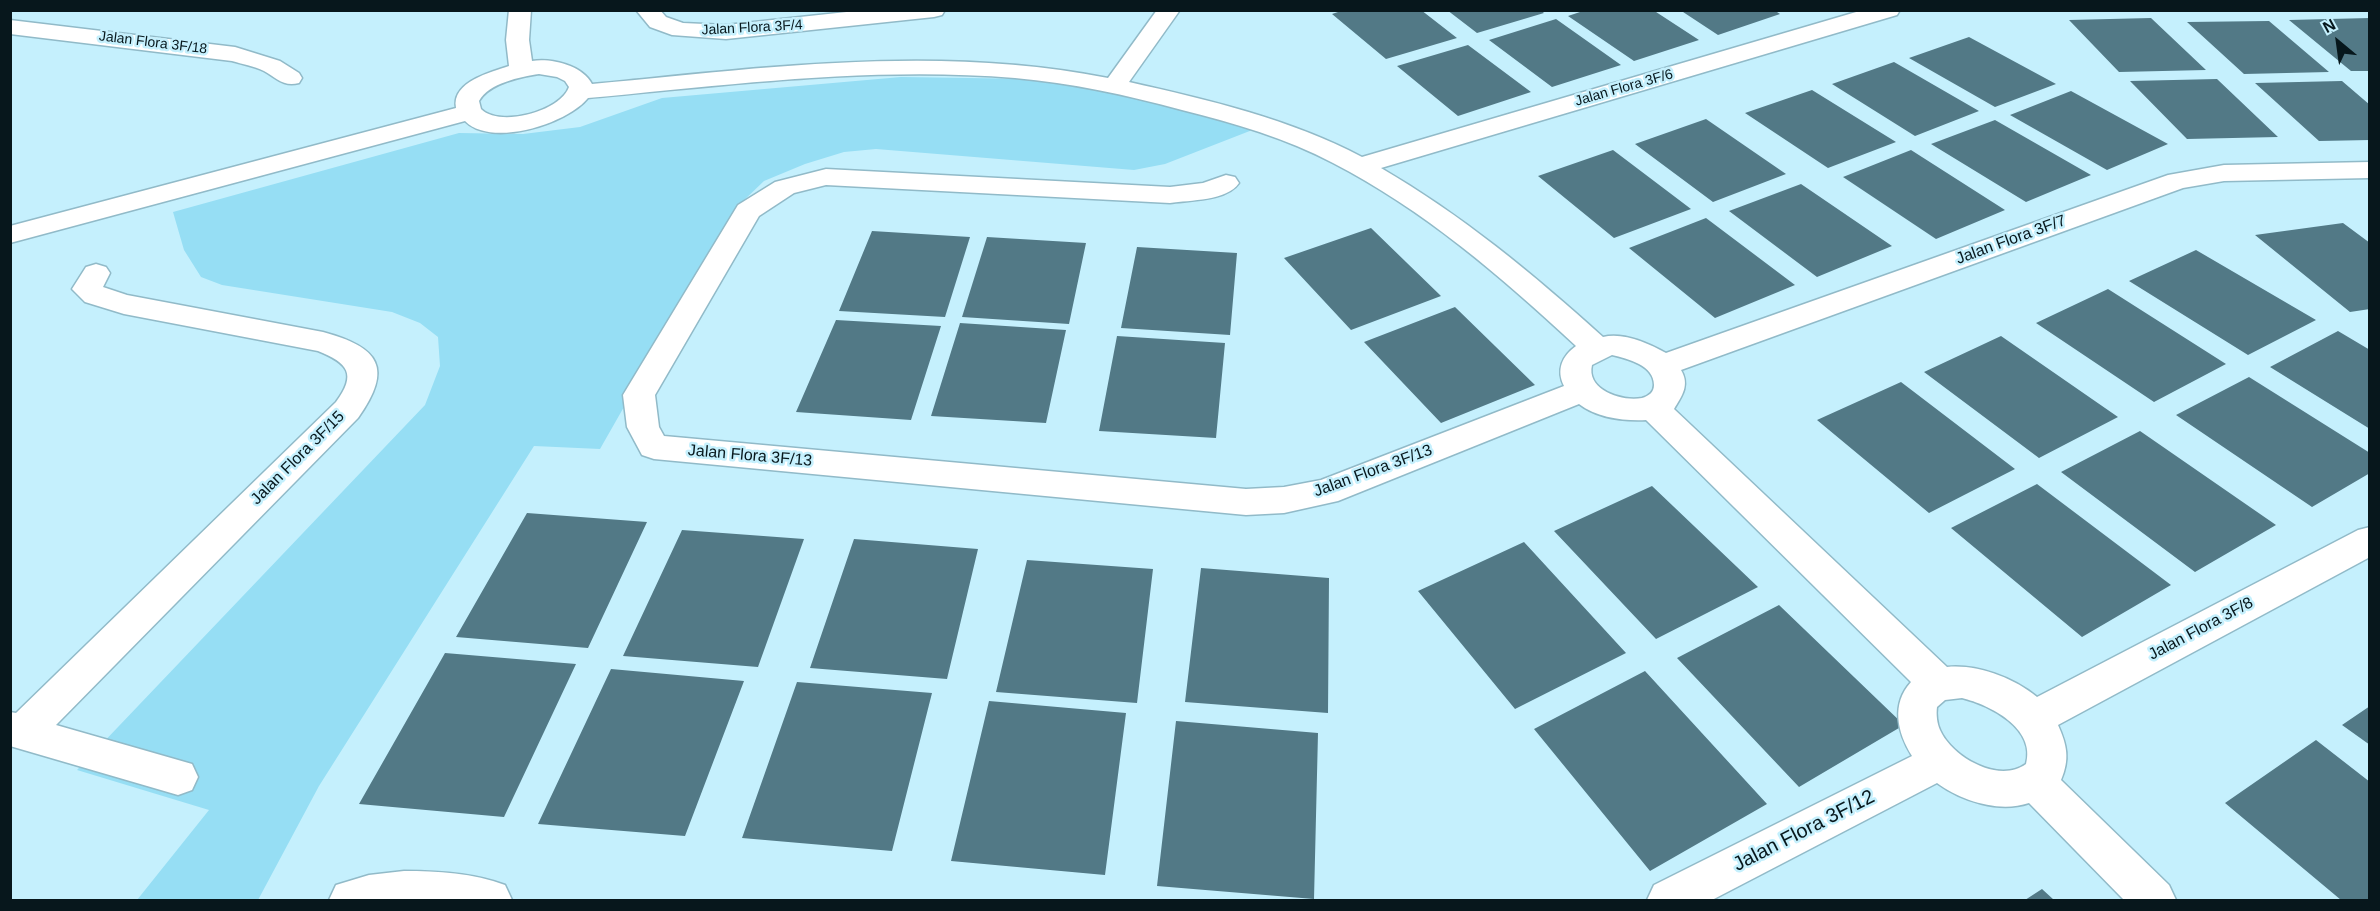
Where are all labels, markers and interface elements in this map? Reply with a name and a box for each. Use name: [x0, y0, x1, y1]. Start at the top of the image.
north arrow: [2308, 12, 2368, 72]
text: N: [2320, 16, 2338, 36]
street label: Jalan Flora 3F/4: [701, 17, 803, 39]
street label: Jalan Flora 3F/18: [98, 28, 208, 58]
street label: Jalan Flora 3F/6: [1573, 66, 1675, 110]
street label: Jalan Flora 3F/7: [1953, 211, 2069, 269]
street label: Jalan Flora 3F/15: [247, 407, 349, 509]
street label: Jalan Flora 3F/13: [687, 441, 813, 471]
street label: Jalan Flora 3F/13: [1311, 441, 1435, 501]
street label: Jalan Flora 3F/8: [2145, 593, 2257, 665]
street label: Jalan Flora 3F/12: [1729, 785, 1879, 877]

